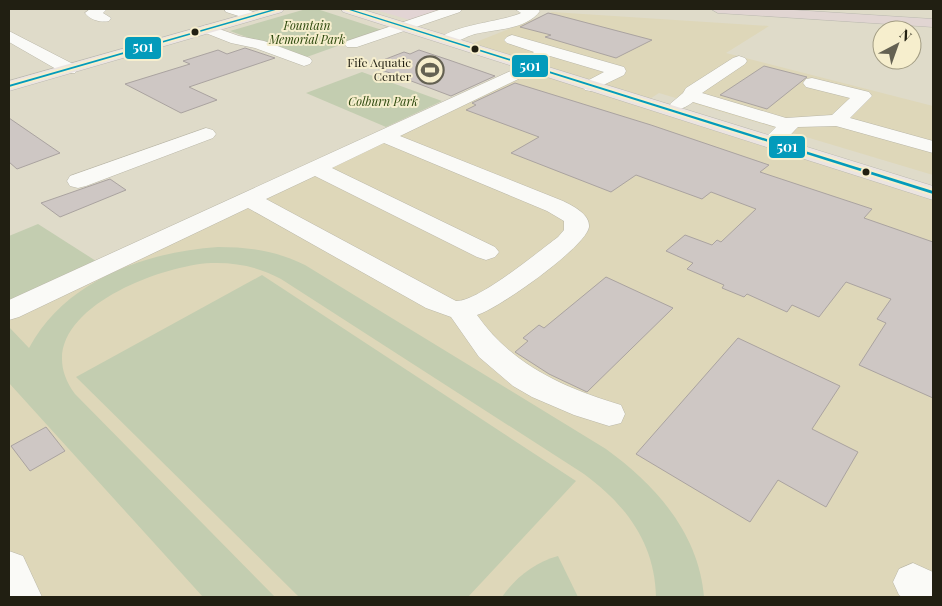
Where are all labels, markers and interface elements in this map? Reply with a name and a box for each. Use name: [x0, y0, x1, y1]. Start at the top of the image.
park label: Fountain Memorial Park: [268, 17, 345, 47]
north arrow: [872, 20, 922, 70]
text: N: [896, 24, 916, 45]
unlabelled marker: [190, 27, 200, 37]
line badge: 501: [124, 36, 162, 60]
text: 501: [133, 37, 153, 56]
unlabelled marker: [470, 44, 480, 54]
place label: Fife Aquatic Center: [347, 54, 412, 84]
line badge: 501: [511, 54, 549, 78]
sports icon: Fife Aquatic Center: [415, 55, 445, 85]
text: 501: [520, 56, 540, 75]
park label: Colburn Park: [348, 93, 418, 109]
line badge: 501: [768, 135, 806, 159]
text: 501: [777, 137, 797, 156]
unlabelled marker: [861, 167, 871, 177]

